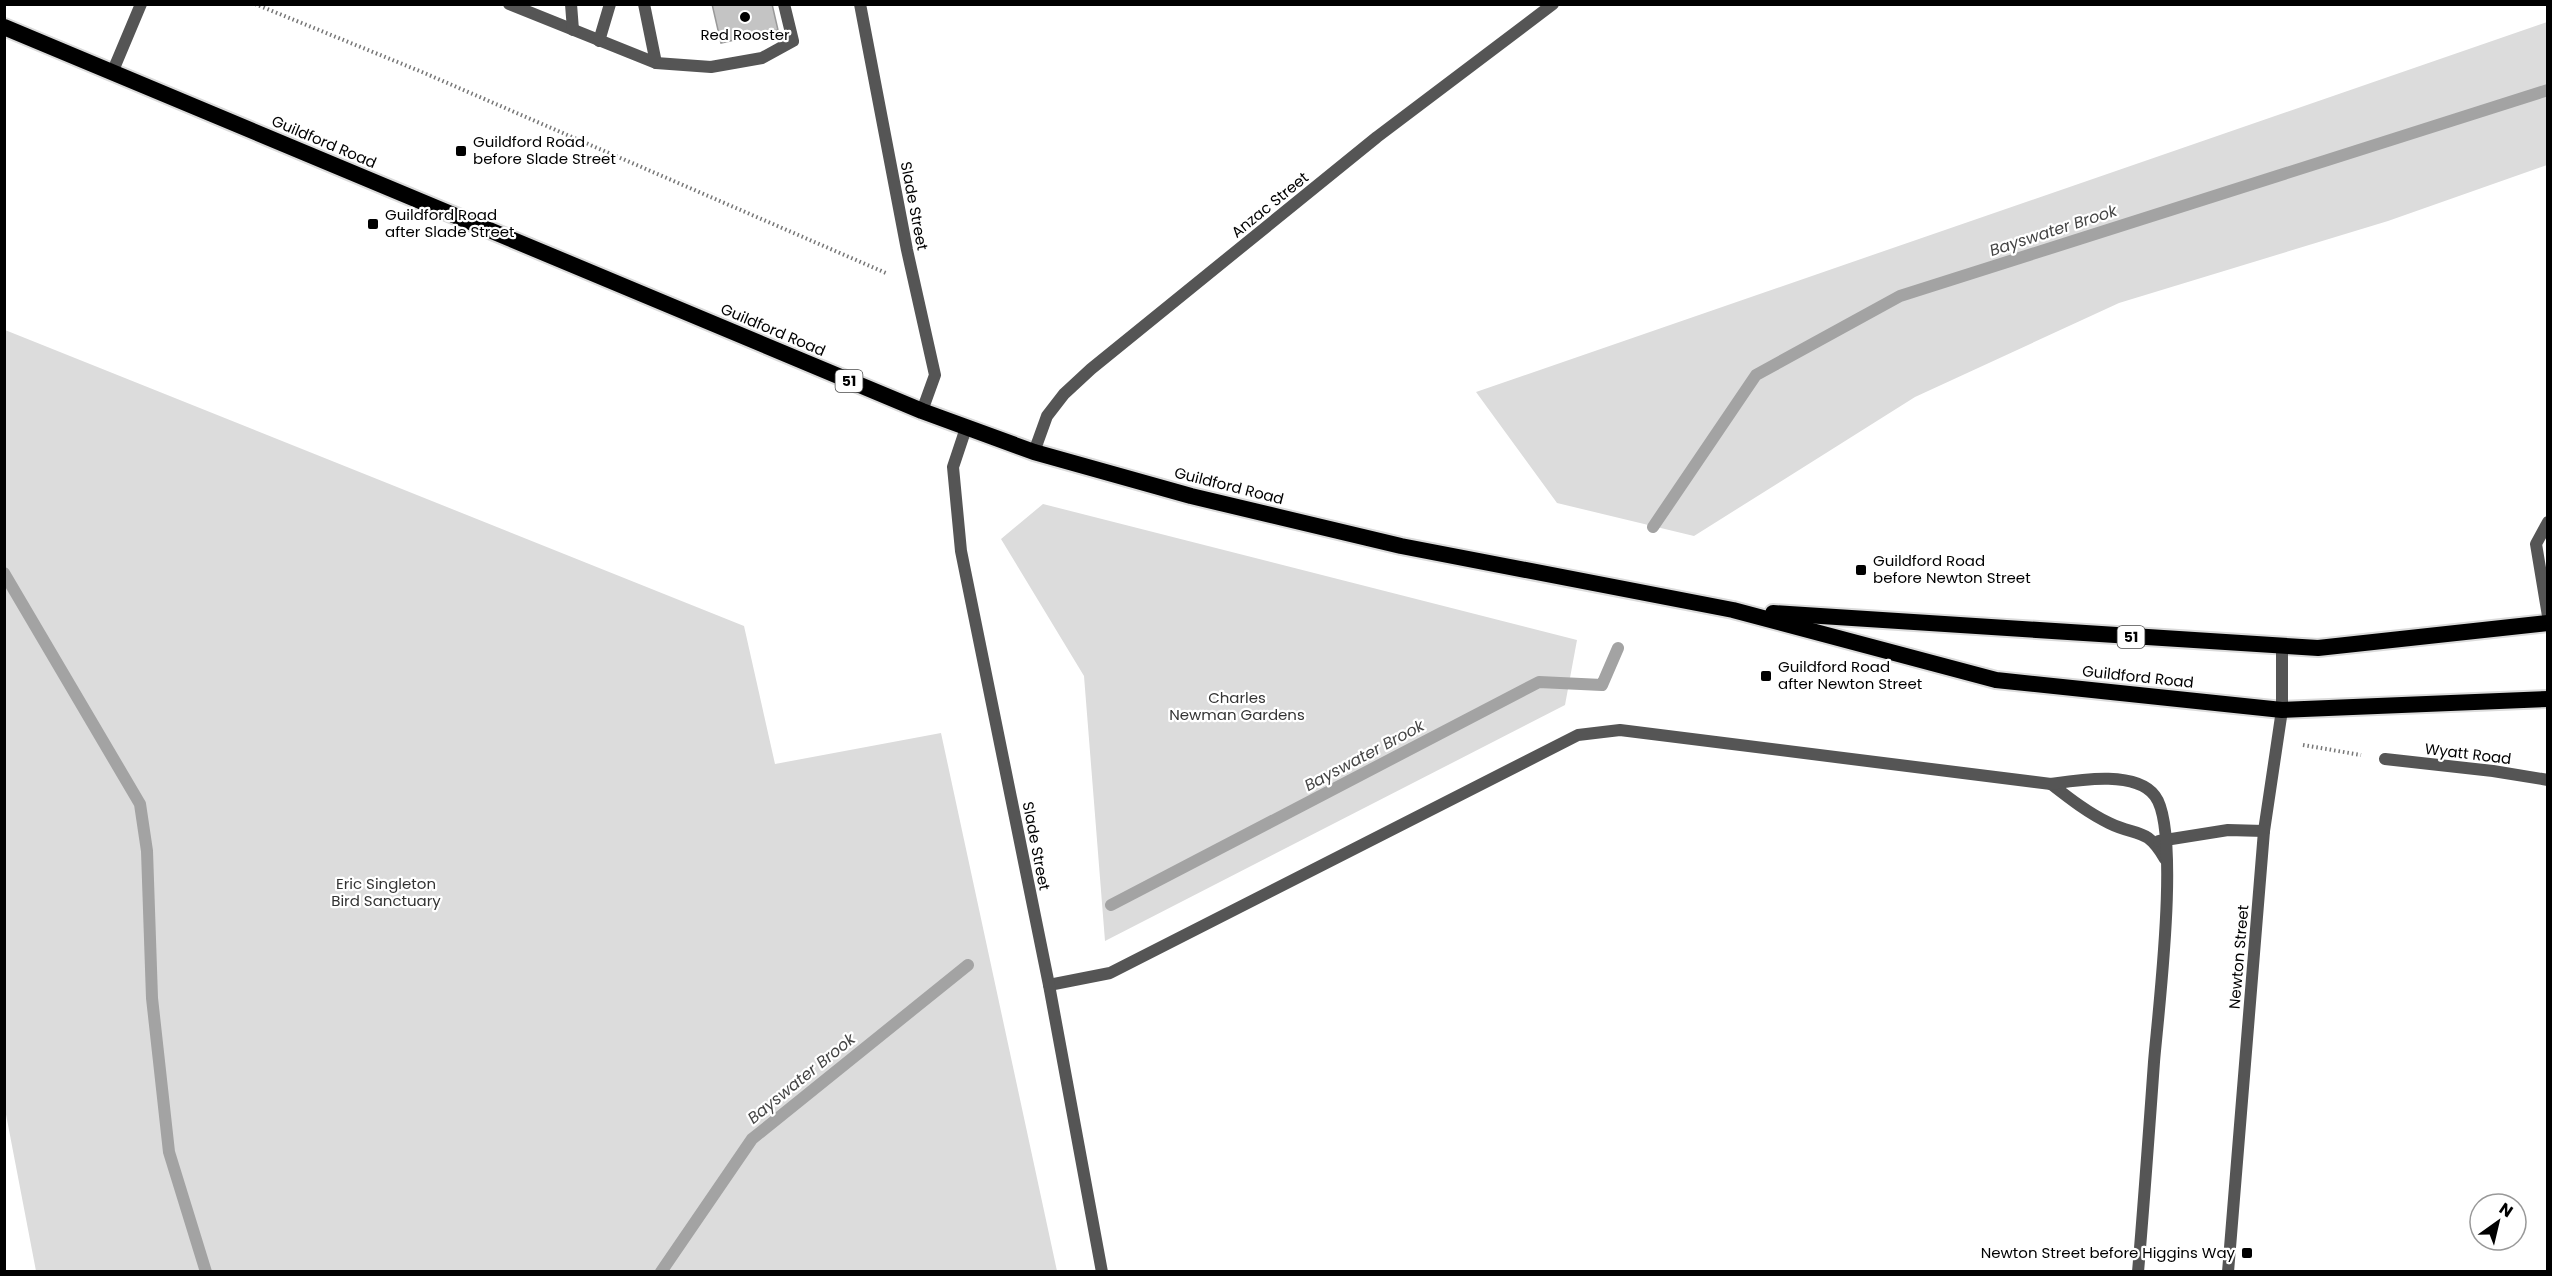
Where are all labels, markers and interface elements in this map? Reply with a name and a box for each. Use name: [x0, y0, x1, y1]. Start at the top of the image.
marker: Red Rooster: [738, 10, 752, 24]
place label: Red Rooster: [700, 24, 790, 45]
street label: Guildford Road: [269, 110, 380, 173]
place label: Guildford Road before Slade Street: [473, 131, 616, 169]
marker: Guildford Road before Slade Street: [454, 144, 468, 158]
street label: Slade Street: [896, 160, 933, 252]
street label: Anzac Street: [1227, 167, 1313, 242]
water label: Bayswater Brook: [1986, 199, 2121, 262]
place label: Guildford Road after Slade Street: [385, 204, 514, 242]
marker: Guildford Road after Slade Street: [366, 217, 380, 231]
street label: Guildford Road: [718, 298, 829, 361]
road number: 51: [836, 370, 862, 392]
street label: Guildford Road: [1172, 462, 1286, 509]
place label: Guildford Road before Newton Street: [1873, 550, 2031, 588]
marker: Guildford Road before Newton Street: [1854, 563, 1868, 577]
road number: 51: [2118, 626, 2144, 648]
place label: Guildford Road after Newton Street: [1778, 656, 1922, 694]
street label: Guildford Road: [2081, 660, 2195, 693]
marker: Guildford Road after Newton Street: [1759, 669, 1773, 683]
park label: Charles Newman Gardens: [1169, 687, 1305, 725]
water label: Bayswater Brook: [1300, 714, 1429, 797]
street label: Wyatt Road: [2424, 738, 2513, 769]
street label: Slade Street: [1018, 800, 1055, 892]
park label: Eric Singleton Bird Sanctuary: [331, 873, 441, 911]
street label: Newton Street: [2223, 904, 2254, 1010]
water label: Bayswater Brook: [742, 1027, 861, 1129]
north arrow: [2468, 1192, 2528, 1252]
text: N: [2495, 1197, 2518, 1223]
place label: Newton Street before Higgins Way: [1981, 1242, 2236, 1263]
marker: Newton Street before Higgins Way: [2240, 1246, 2254, 1260]

